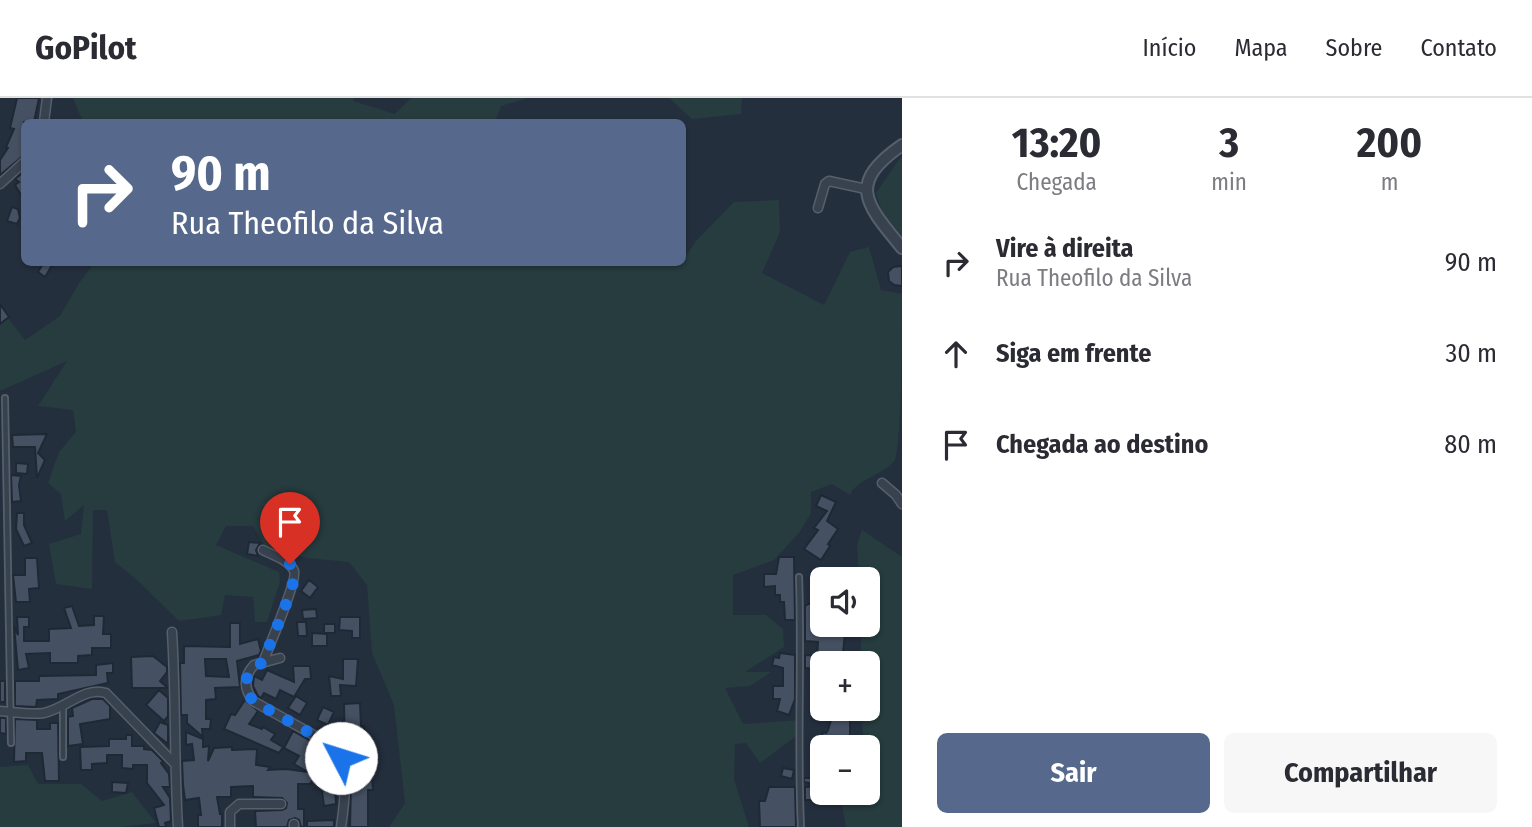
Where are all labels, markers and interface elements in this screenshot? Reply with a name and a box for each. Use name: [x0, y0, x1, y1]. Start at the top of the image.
text: GoPilot: [35, 28, 137, 68]
text: Início: [1143, 34, 1196, 62]
text: Mapa: [1234, 34, 1288, 62]
text: Sobre: [1326, 34, 1382, 62]
text: Contato: [1420, 34, 1497, 62]
text: 13:20: [1012, 118, 1102, 168]
text: 3: [1219, 118, 1239, 168]
text: 200: [1357, 118, 1422, 168]
text: 90 m: [171, 144, 271, 203]
icon: right: [56, 147, 147, 238]
text: Chegada: [1017, 168, 1097, 196]
text: min: [1211, 168, 1247, 196]
text: m: [1381, 168, 1398, 196]
text: Rua Theofilo da Silva: [171, 204, 444, 242]
text: Vire à direita: [996, 233, 1134, 264]
icon: right: [937, 244, 975, 282]
text: 90 m: [1445, 247, 1497, 278]
text: Rua Theofilo da Silva: [996, 264, 1192, 292]
icon: ahead: [937, 335, 975, 373]
text: Siga em frente: [996, 338, 1151, 369]
text: 30 m: [1446, 338, 1497, 369]
icon: arrive: [937, 426, 975, 464]
text: Chegada ao destino: [996, 429, 1208, 460]
text: 80 m: [1444, 429, 1497, 460]
pin: [260, 492, 320, 564]
icon: arrive: [271, 503, 309, 541]
map controls: [810, 567, 880, 805]
button: sound: [810, 567, 880, 637]
button: +: [810, 651, 880, 721]
position arrow: [304, 721, 378, 795]
button: Sair: [937, 733, 1210, 813]
button: Compartilhar: [1224, 733, 1497, 813]
button: −: [810, 735, 880, 805]

